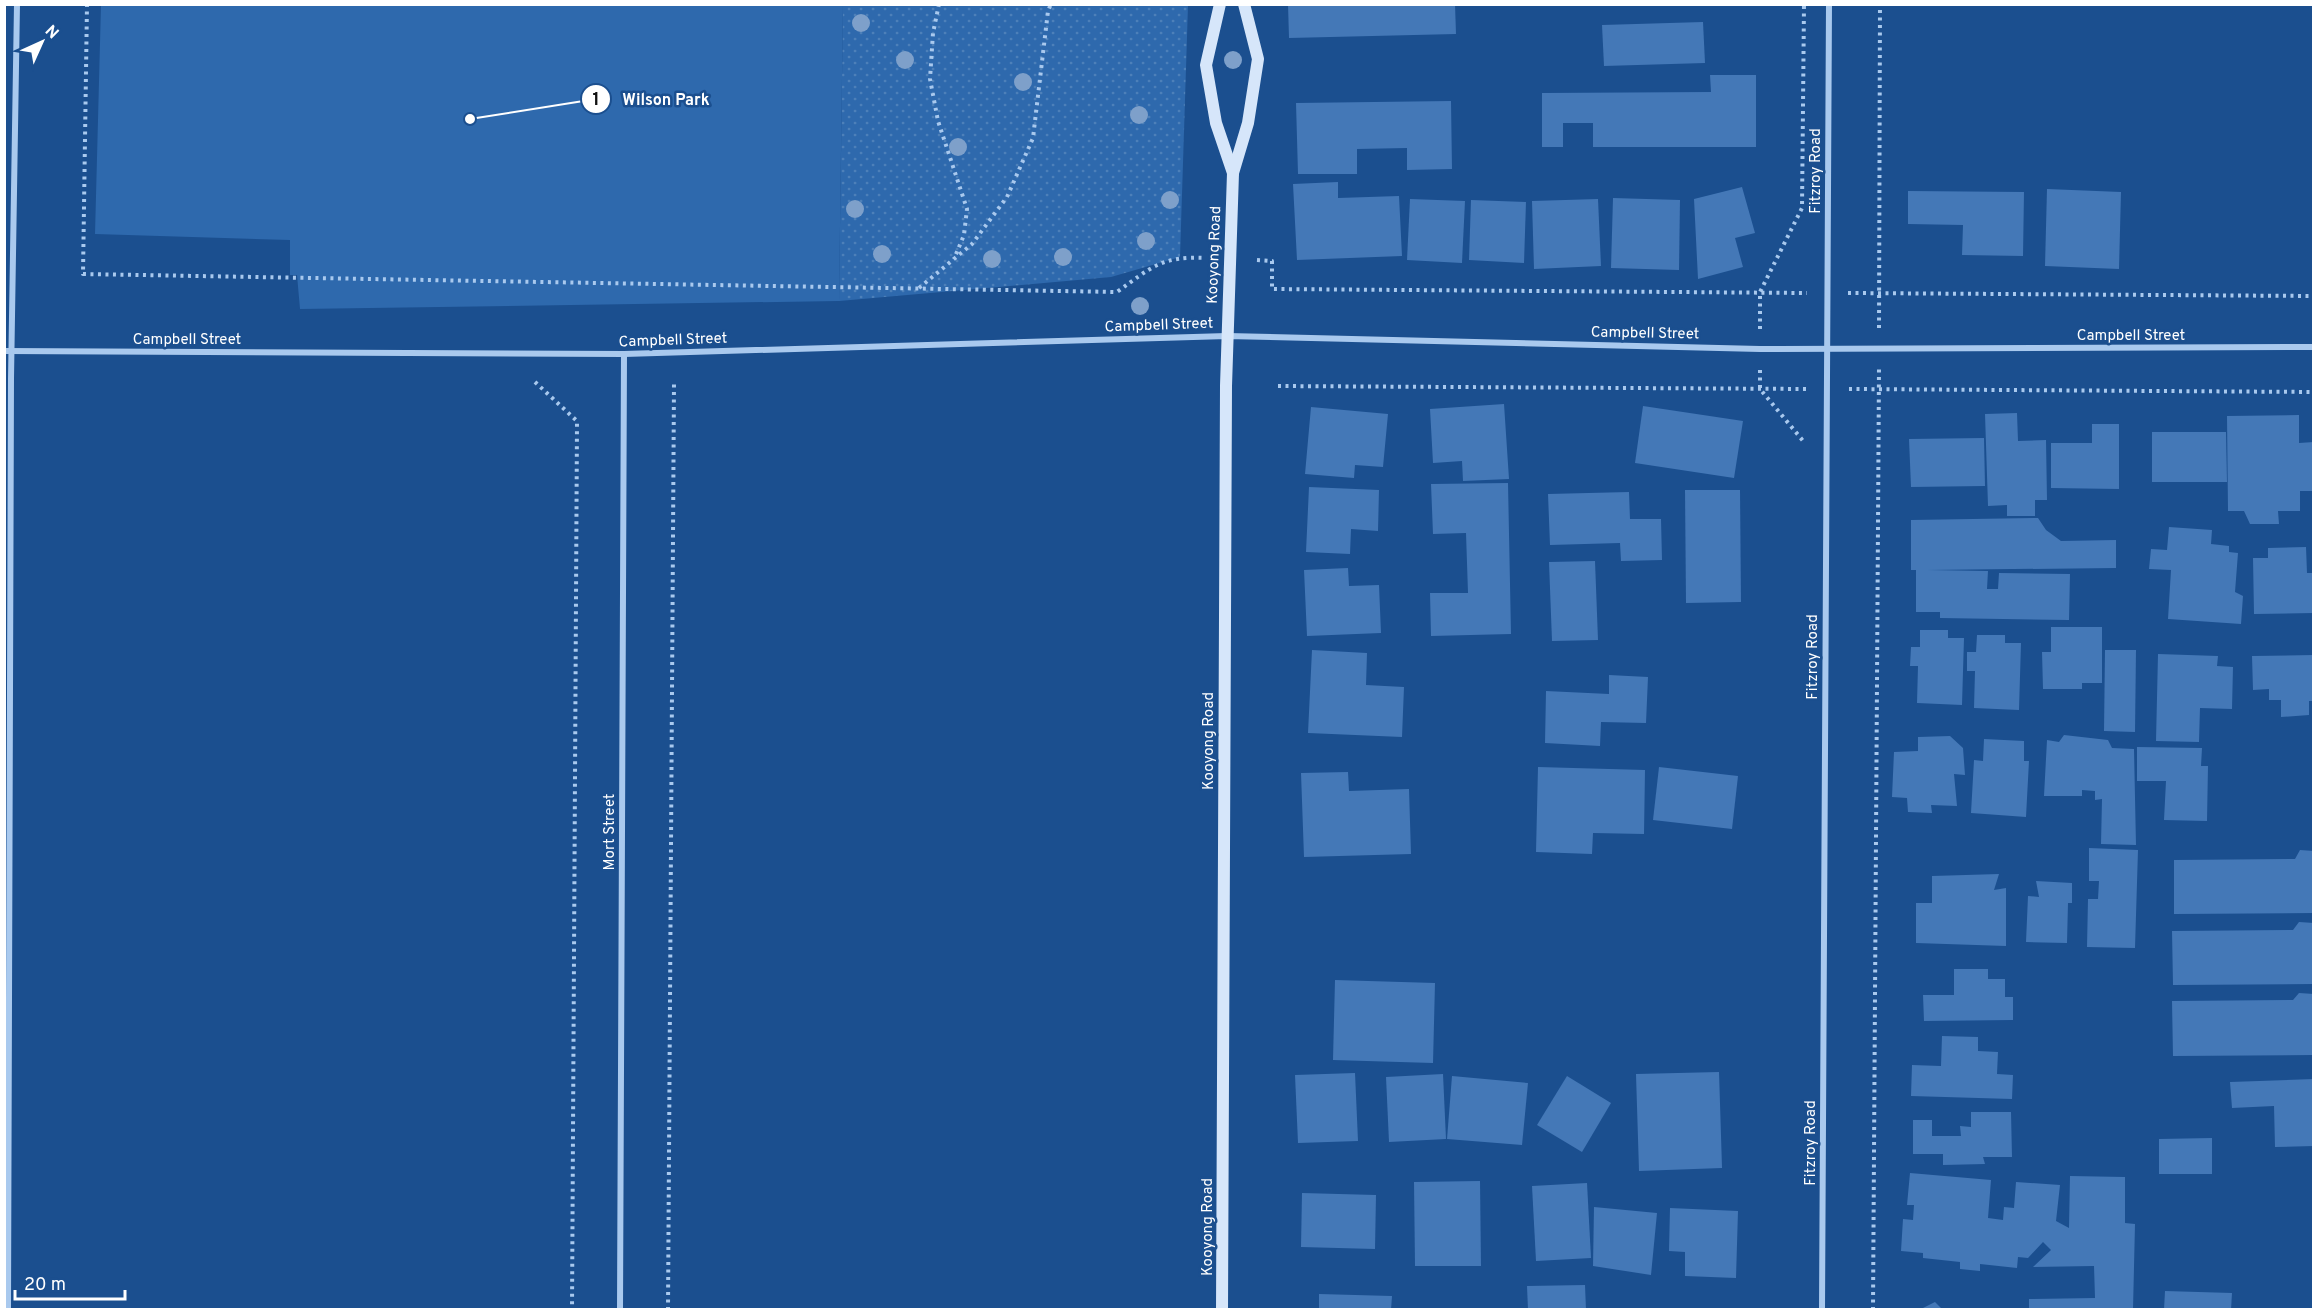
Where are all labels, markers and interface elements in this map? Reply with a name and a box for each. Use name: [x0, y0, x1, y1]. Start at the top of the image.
north arrow: [12, 12, 72, 72]
text: N: [40, 22, 62, 44]
callout: Wilson Park: [581, 82, 722, 116]
text: 1: [592, 89, 600, 112]
text: Wilson Park: [622, 91, 710, 111]
street label: Fitzroy Road: [1807, 128, 1826, 214]
street label: Kooyong Road: [1204, 206, 1226, 304]
street label: Campbell Street: [1104, 315, 1214, 337]
street label: Campbell Street: [1591, 324, 1699, 344]
street label: Campbell Street: [2077, 327, 2185, 346]
street label: Campbell Street: [618, 330, 728, 352]
street label: Campbell Street: [133, 331, 241, 350]
street label: Fitzroy Road: [1804, 614, 1823, 700]
street label: Kooyong Road: [1200, 692, 1219, 790]
street label: Mort Street: [601, 794, 620, 870]
street label: Fitzroy Road: [1802, 1100, 1821, 1186]
street label: Kooyong Road: [1199, 1178, 1218, 1276]
scale bar: [15, 1263, 124, 1301]
text: 20 m: [24, 1274, 66, 1297]

